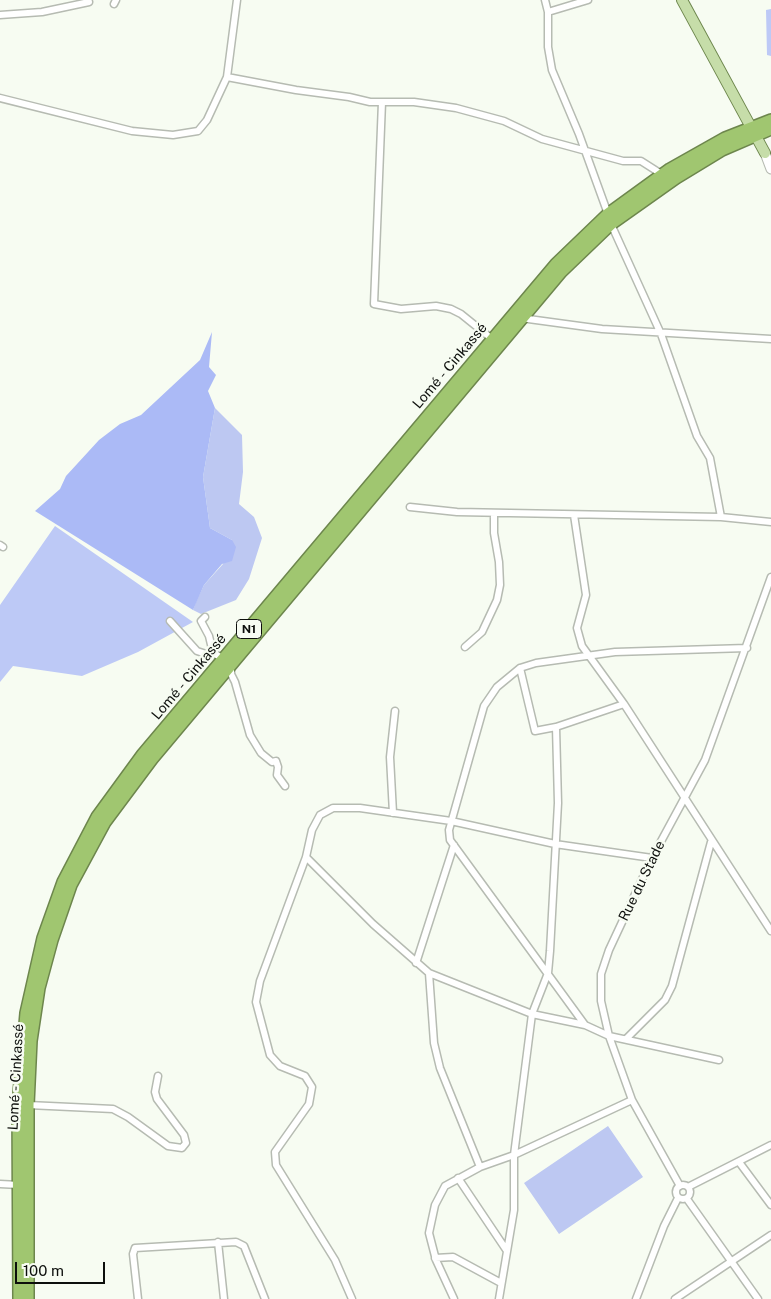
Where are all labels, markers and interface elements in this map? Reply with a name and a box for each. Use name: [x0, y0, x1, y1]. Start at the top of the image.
street label: Lomé - Cinkassé: [409, 320, 491, 412]
road number: N1: [236, 620, 262, 638]
street label: Lomé - Cinkassé: [148, 631, 230, 723]
street label: Rue du Stade: [615, 838, 669, 924]
street label: Lomé - Cinkassé: [5, 1023, 27, 1131]
scale bar: [18, 1252, 108, 1284]
text: 100 m: [23, 1262, 64, 1279]

